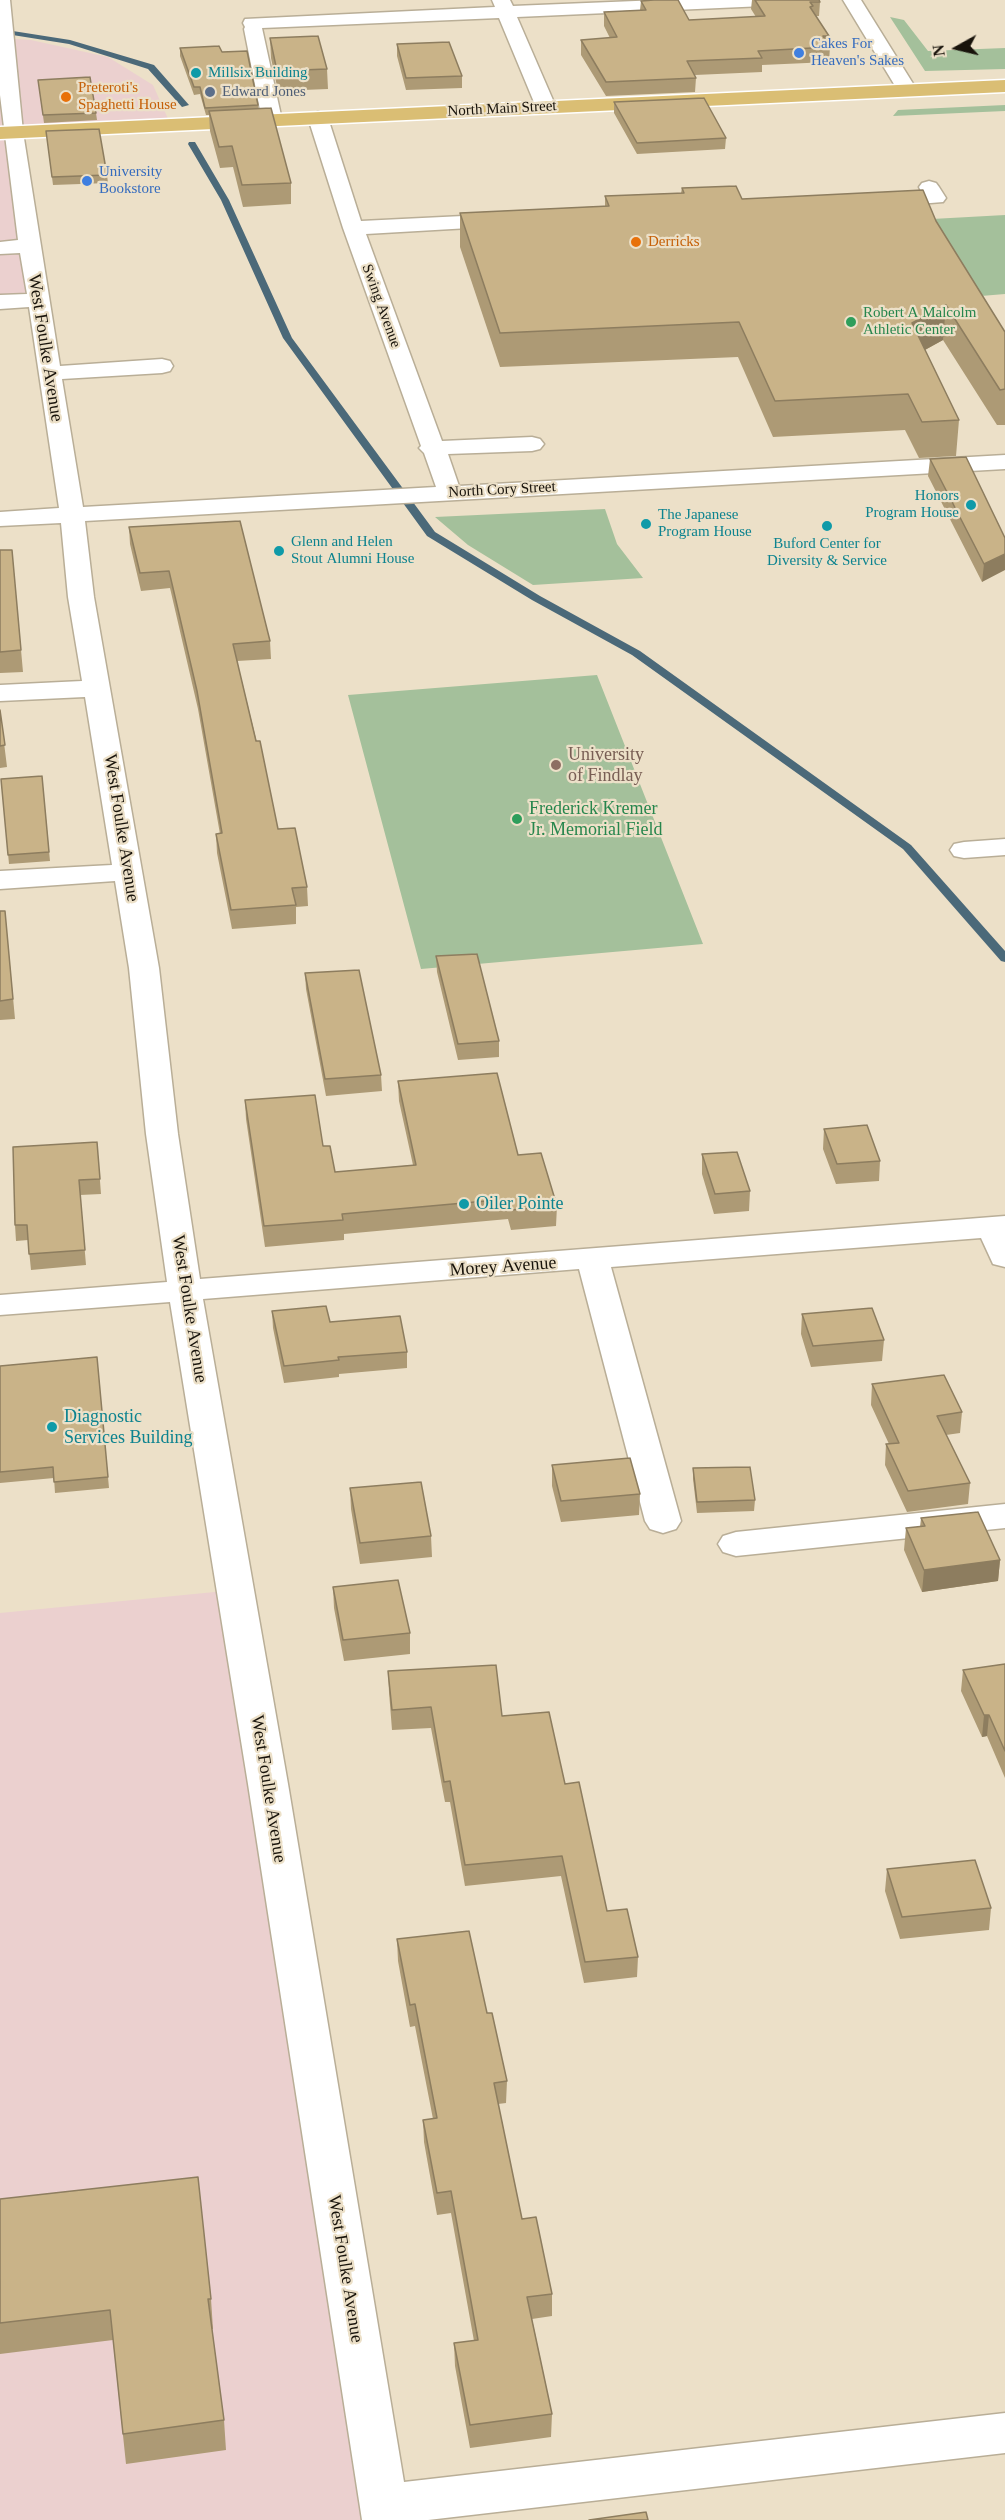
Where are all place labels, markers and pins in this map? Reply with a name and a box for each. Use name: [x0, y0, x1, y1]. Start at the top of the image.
place label: Cakes For Heaven's Sakes: [811, 35, 904, 70]
marker: Cakes For Heaven's Sakes: [792, 46, 806, 60]
place label: Millsix Building: [208, 64, 308, 82]
marker: Millsix Building: [189, 66, 203, 80]
place label: Preteroti's Spaghetti House: [78, 79, 177, 114]
place label: Edward Jones: [222, 83, 306, 101]
marker: Edward Jones: [203, 85, 217, 99]
marker: Preteroti's Spaghetti House: [59, 90, 73, 104]
place label: University Bookstore: [99, 163, 162, 198]
marker: University Bookstore: [80, 174, 94, 188]
place label: Derricks: [648, 233, 700, 251]
marker: Derricks: [629, 235, 643, 249]
place label: Robert A Malcolm Athletic Center: [863, 304, 976, 339]
marker: Robert A Malcolm Athletic Center: [844, 315, 858, 329]
place label: Honors Program House: [865, 487, 959, 522]
marker: Honors Program House: [964, 498, 978, 512]
place label: The Japanese Program House: [658, 506, 752, 541]
marker: The Japanese Program House: [639, 517, 653, 531]
marker: Buford Center for Diversity & Service: [820, 519, 834, 533]
place label: Glenn and Helen Stout Alumni House: [291, 533, 414, 568]
place label: Buford Center for Diversity & Service: [767, 535, 887, 570]
marker: Glenn and Helen Stout Alumni House: [272, 544, 286, 558]
place label: University of Findlay: [568, 744, 644, 786]
marker: University of Findlay: [549, 758, 563, 772]
place label: Frederick Kremer Jr. Memorial Field: [529, 798, 662, 840]
marker: Frederick Kremer Jr. Memorial Field: [510, 812, 524, 826]
place label: Oiler Pointe: [476, 1193, 563, 1215]
marker: Oiler Pointe: [457, 1197, 471, 1211]
place label: Diagnostic Services Building: [64, 1406, 192, 1448]
marker: Diagnostic Services Building: [45, 1420, 59, 1434]

